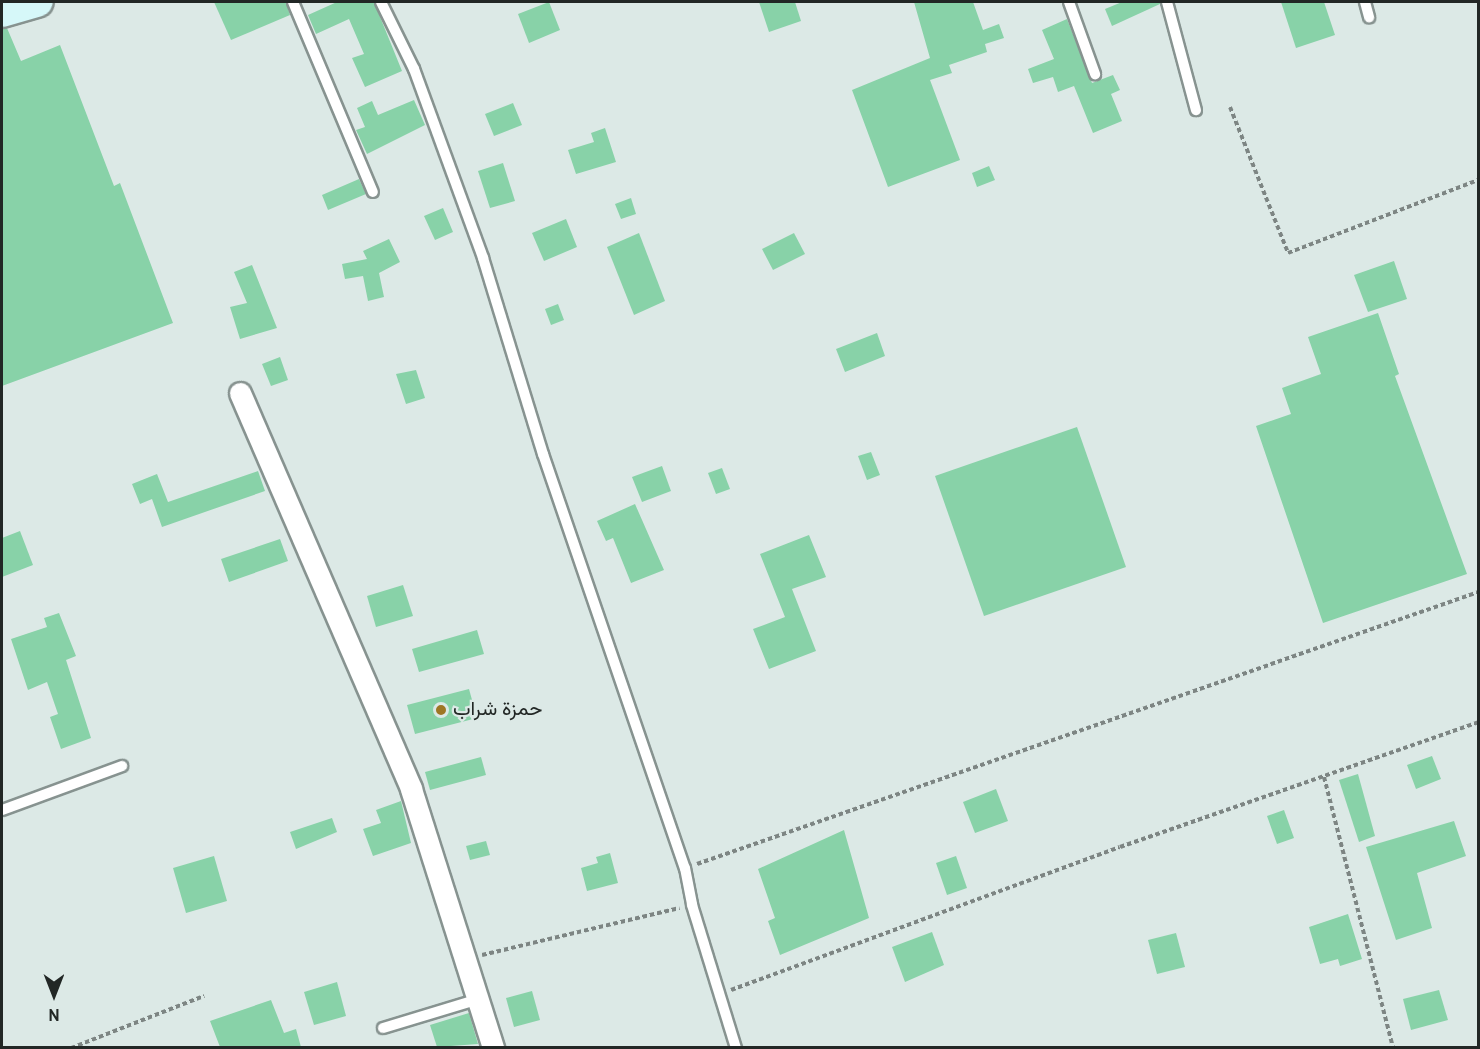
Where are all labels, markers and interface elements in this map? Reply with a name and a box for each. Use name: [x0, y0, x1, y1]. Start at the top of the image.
place label: حمزة شراب: [453, 698, 542, 722]
marker: حمزة شراب: [434, 703, 448, 717]
north arrow: [24, 965, 84, 1025]
text: N: [48, 1003, 60, 1023]

